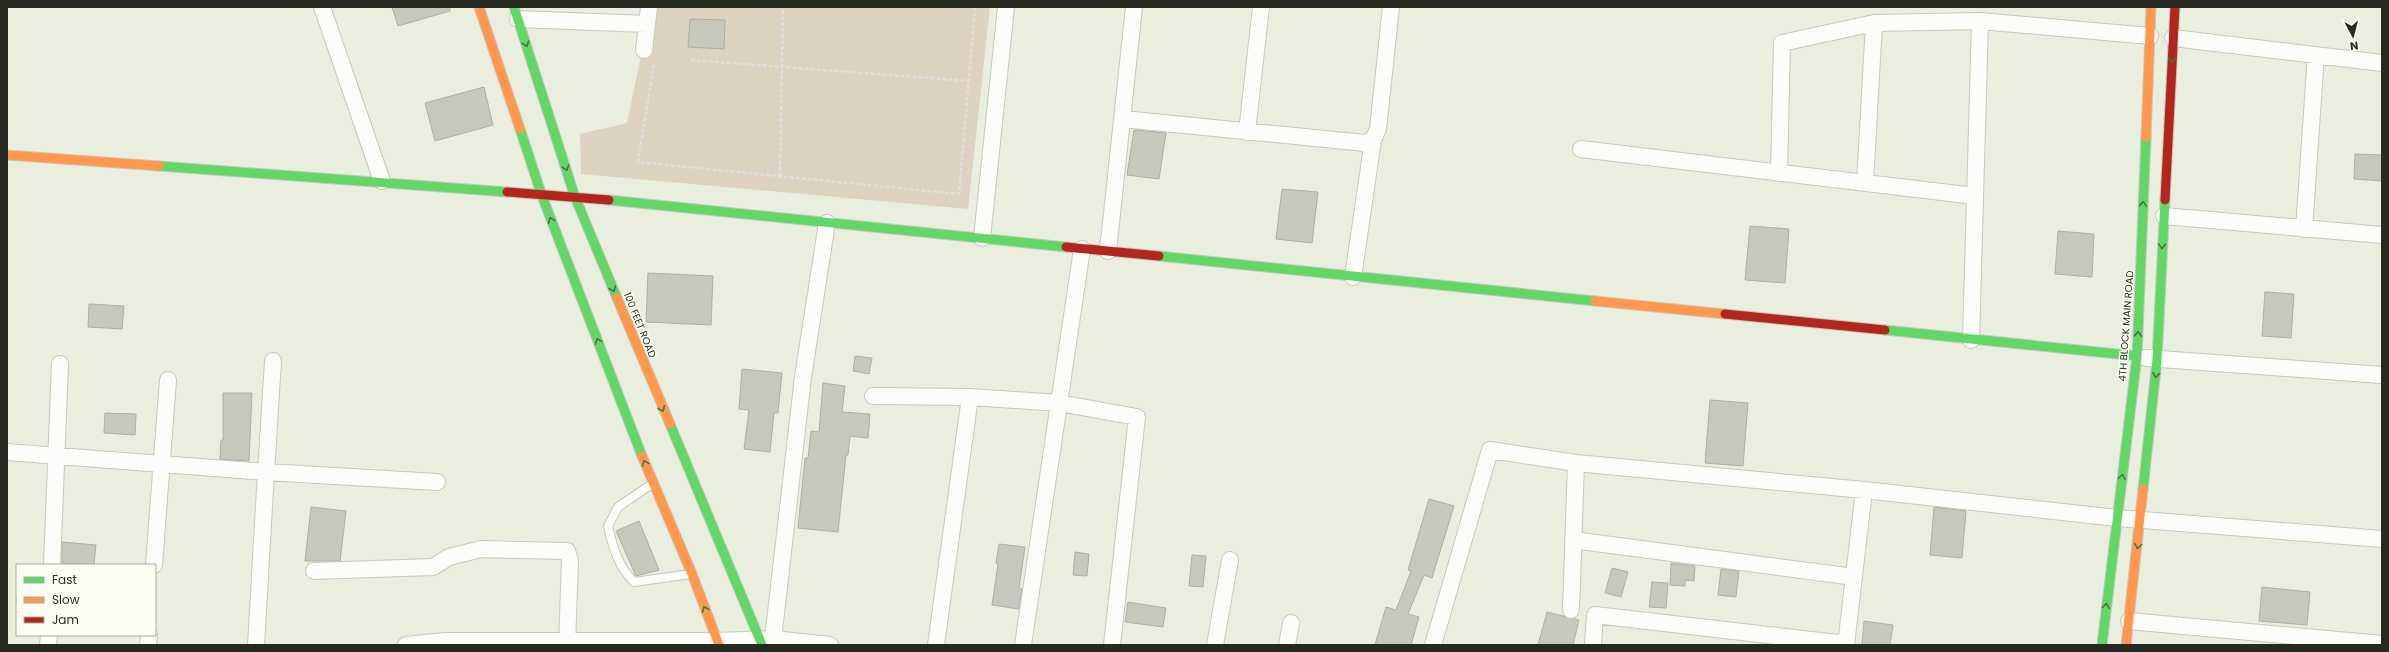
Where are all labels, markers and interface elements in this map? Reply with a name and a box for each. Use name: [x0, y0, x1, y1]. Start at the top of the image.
north arrow: [2333, 16, 2373, 56]
text: N: [2349, 37, 2359, 54]
one-way arrow: [521, 40, 530, 47]
one-way arrow: [2168, 57, 2177, 63]
one-way arrow: [561, 164, 570, 171]
one-way arrow: [2139, 201, 2147, 207]
one-way arrow: [548, 217, 556, 224]
one-way arrow: [2158, 243, 2167, 249]
street label: 4TH BLOCK MAIN ROAD: [2115, 270, 2137, 382]
one-way arrow: [608, 284, 616, 292]
street label: 100 FEET ROAD: [620, 290, 660, 360]
one-way arrow: [2133, 331, 2142, 337]
one-way arrow: [595, 338, 603, 346]
one-way arrow: [2152, 372, 2161, 379]
one-way arrow: [658, 406, 666, 413]
one-way arrow: [641, 459, 649, 466]
one-way arrow: [2117, 474, 2126, 480]
one-way arrow: [2134, 543, 2143, 550]
legend: [16, 564, 156, 636]
text: Fast: [52, 571, 77, 588]
text: Slow: [52, 591, 80, 608]
one-way arrow: [2101, 603, 2110, 609]
one-way arrow: [701, 605, 709, 612]
text: Jam: [52, 611, 79, 628]

